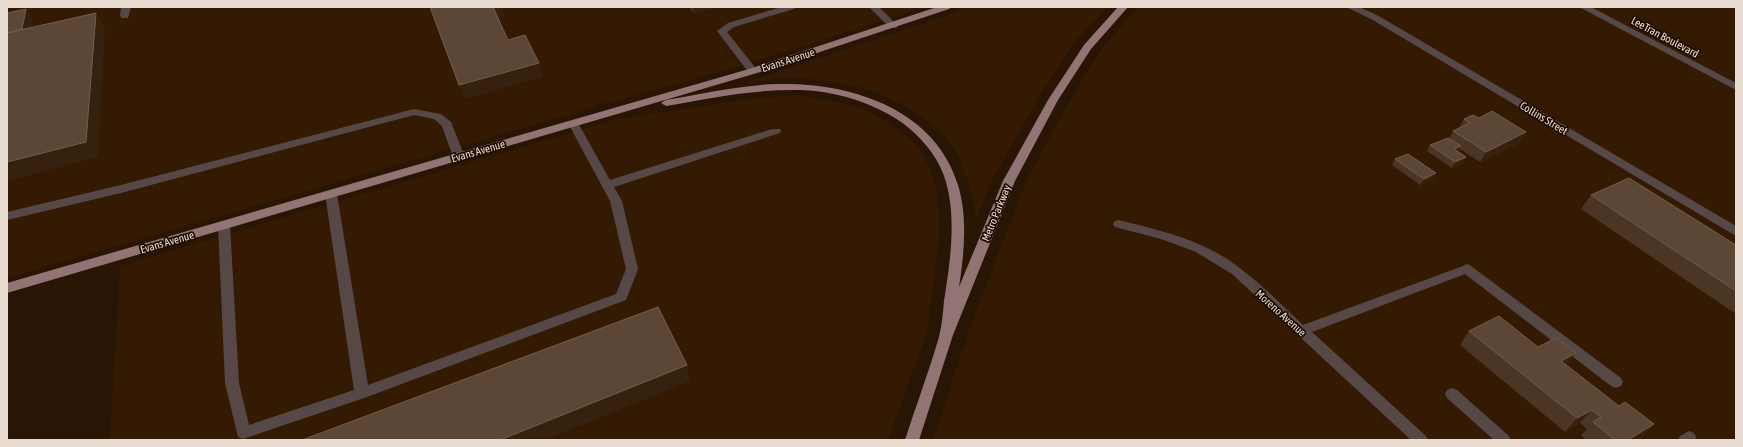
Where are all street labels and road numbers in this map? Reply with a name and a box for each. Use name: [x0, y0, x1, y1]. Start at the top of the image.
street label: LeeTran Boulevard: [1629, 14, 1701, 60]
street label: Evans Avenue: [760, 46, 816, 74]
street label: Collins Street: [1518, 99, 1570, 137]
street label: Evans Avenue: [450, 138, 506, 164]
street label: Metro Parkway: [979, 183, 1013, 243]
street label: Evans Avenue: [139, 229, 195, 255]
street label: Moreno Avenue: [1253, 287, 1309, 339]

